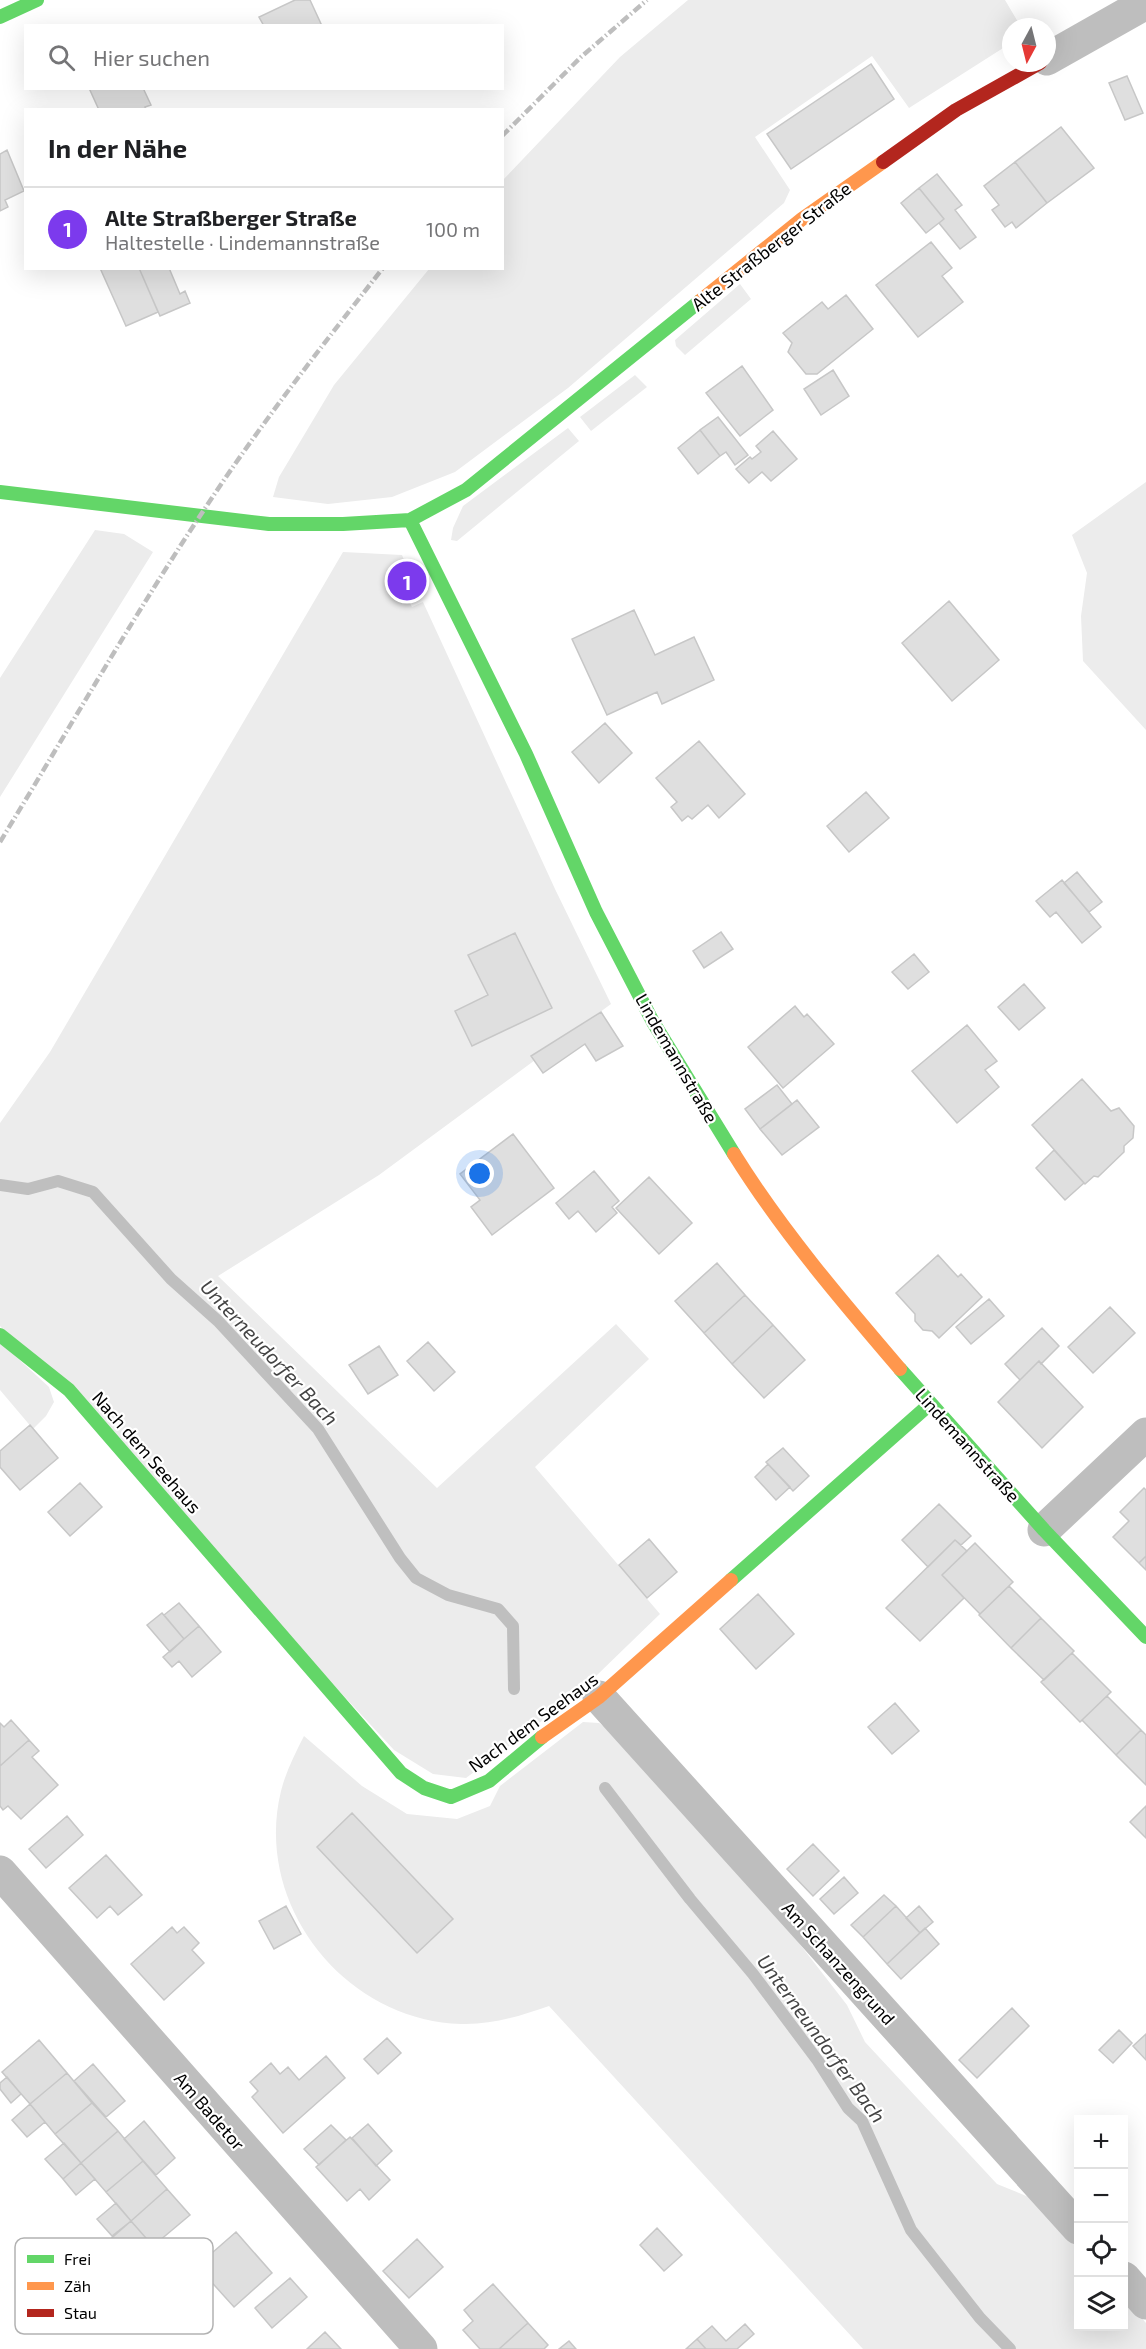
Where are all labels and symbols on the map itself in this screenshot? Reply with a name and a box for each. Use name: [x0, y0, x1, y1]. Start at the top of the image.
north arrow: [1002, 18, 1056, 72]
street label: Alte Straßberger Straße: [687, 177, 855, 315]
pin: 1: [388, 558, 426, 604]
street label: Lindemannstraße: [631, 989, 723, 1127]
your location: [465, 1159, 494, 1188]
water label: Unterneudorfer Bach: [196, 1274, 344, 1430]
street label: Lindemannstraße: [911, 1384, 1025, 1506]
street label: Nach dem Seehaus: [88, 1386, 206, 1518]
street label: Nach dem Seehaus: [464, 1668, 602, 1776]
street label: Am Schanzengrund: [778, 1897, 900, 2029]
water label: Unterneundorfer Bach: [753, 1949, 891, 2127]
street label: Am Badetor: [170, 2067, 250, 2155]
legend: [15, 2238, 213, 2334]
text: Frei: [64, 2249, 91, 2268]
text: Zäh: [64, 2276, 91, 2295]
text: Stau: [64, 2303, 97, 2322]

